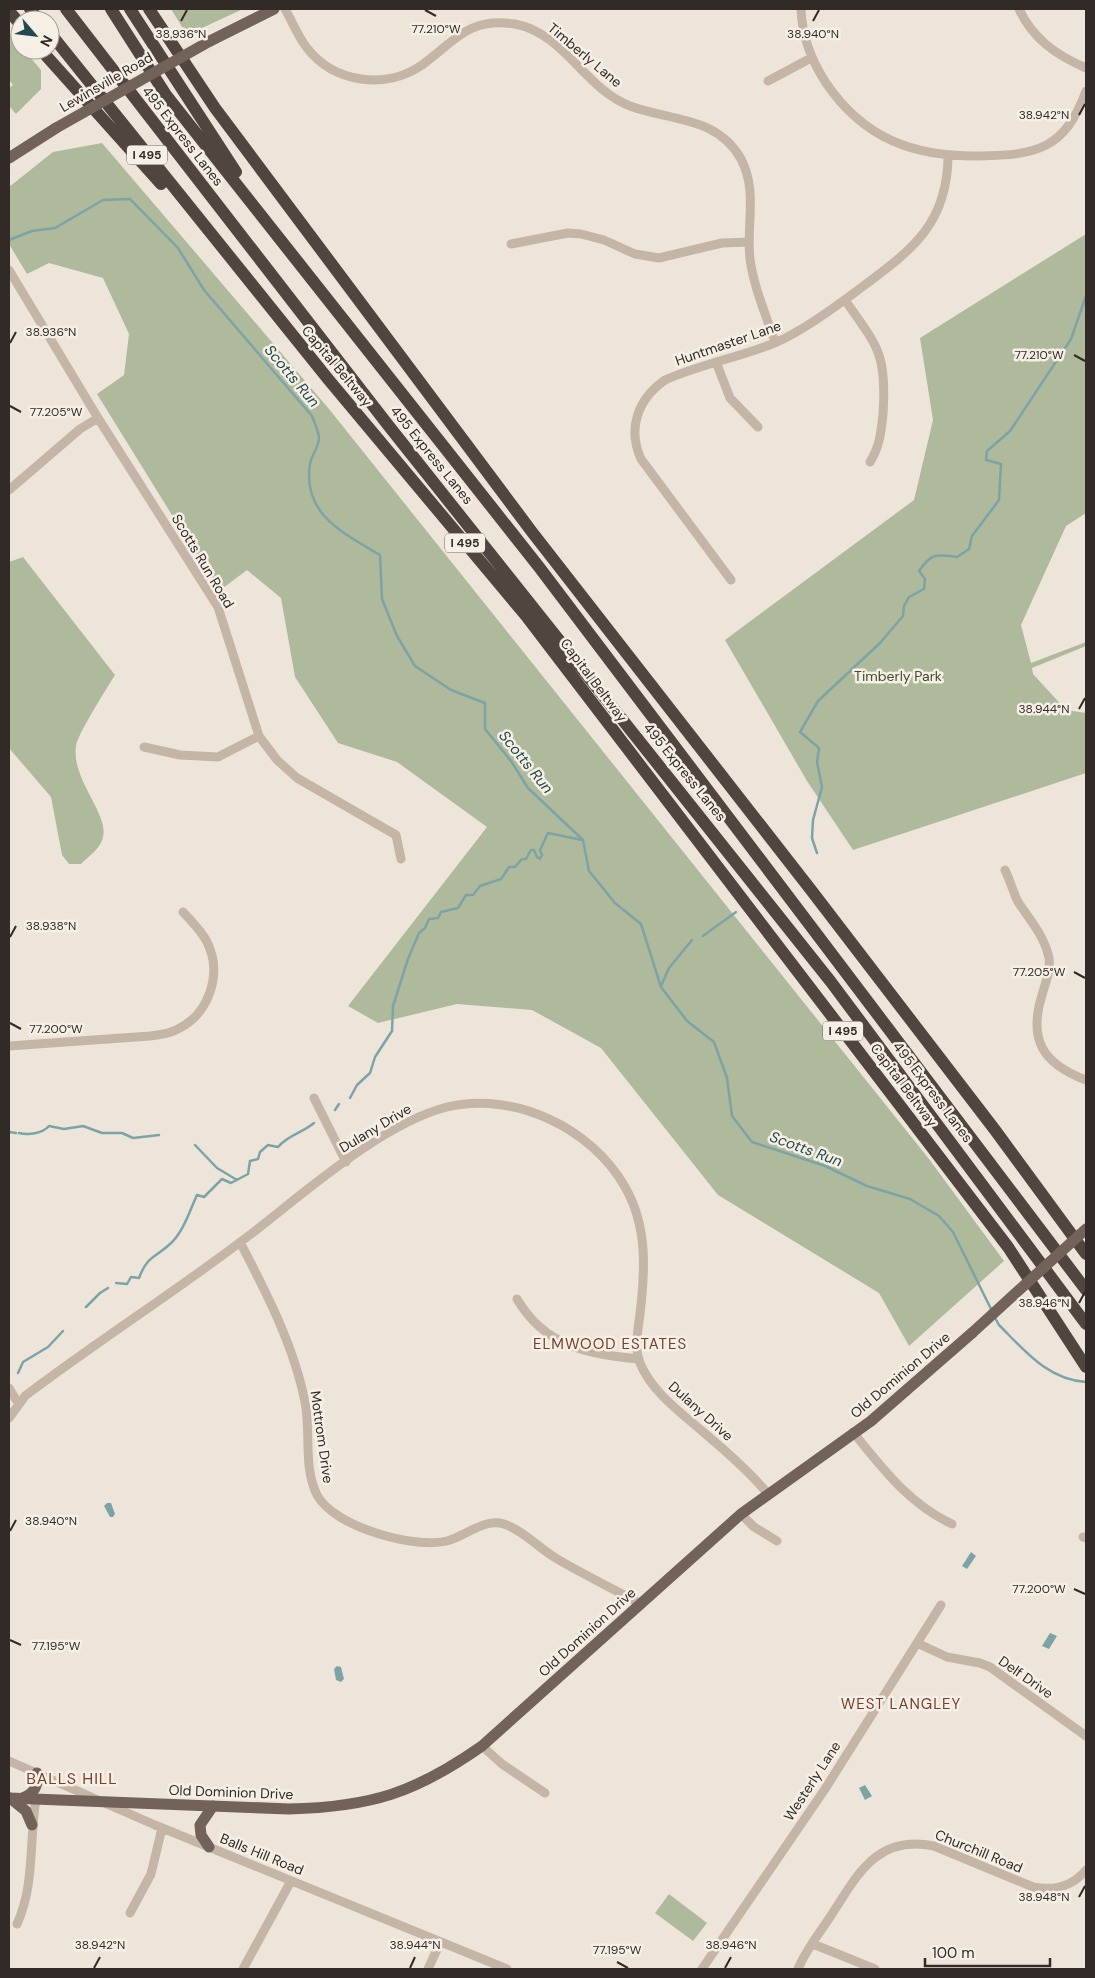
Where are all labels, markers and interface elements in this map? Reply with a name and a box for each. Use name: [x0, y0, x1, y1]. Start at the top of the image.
north arrow: [10, 10, 60, 60]
street label: Timberly Lane: [544, 19, 626, 91]
text: 77.210°W: [411, 21, 461, 37]
text: 38.936°N: [156, 26, 206, 42]
text: 38.940°N: [787, 26, 839, 42]
text: N: [36, 32, 57, 50]
street label: Lewinsville Road: [56, 48, 156, 116]
street label: 495 Express Lanes: [138, 82, 228, 190]
text: 38.942°N: [1019, 107, 1069, 123]
road number: I 495: [127, 146, 167, 164]
street label: Huntmaster Lane: [673, 316, 783, 370]
street label: Capital Beltway: [298, 322, 376, 410]
text: 38.936°N: [26, 324, 76, 340]
water label: Scotts Run: [260, 341, 324, 412]
text: 77.210°W: [1014, 347, 1064, 363]
street label: 495 Express Lanes: [387, 402, 477, 508]
text: 77.205°W: [30, 404, 83, 420]
street label: Scotts Run Road: [168, 511, 238, 611]
road number: I 495: [445, 534, 485, 552]
street label: Capital Beltway: [557, 635, 632, 726]
park label: Timberly Park: [854, 667, 942, 685]
text: 38.944°N: [1019, 701, 1069, 717]
street label: 495 Express Lanes: [640, 719, 730, 825]
water label: Scotts Run: [494, 726, 558, 798]
text: 38.938°N: [26, 918, 76, 934]
text: 77.205°W: [1013, 964, 1066, 980]
text: 77.200°W: [29, 1021, 83, 1037]
road number: I 495: [823, 1021, 863, 1040]
street label: 495 Express Lanes: [889, 1038, 977, 1146]
street label: Capital Beltway: [867, 1040, 942, 1131]
street label: Dulany Drive: [336, 1099, 414, 1157]
water label: Scotts Run: [767, 1127, 845, 1171]
text: 38.946°N: [1018, 1295, 1070, 1311]
street label: Old Dominion Drive: [846, 1328, 954, 1422]
district label: ELMWOOD ESTATES: [533, 1334, 687, 1354]
street label: Dulany Drive: [665, 1377, 737, 1445]
street label: Mottrom Drive: [307, 1390, 337, 1485]
text: 38.940°N: [25, 1513, 77, 1529]
text: 77.200°W: [1012, 1581, 1066, 1597]
street label: Old Dominion Drive: [535, 1584, 639, 1680]
text: 77.195°W: [32, 1638, 81, 1654]
street label: Delf Drive: [995, 1652, 1057, 1702]
district label: WEST LANGLEY: [841, 1694, 961, 1714]
street label: Westerly Lane: [780, 1738, 845, 1824]
district label: BALLS HILL: [26, 1768, 118, 1789]
street label: Old Dominion Drive: [168, 1781, 294, 1803]
street label: Churchill Road: [933, 1825, 1025, 1877]
street label: Balls Hill Road: [218, 1829, 306, 1879]
text: 38.948°N: [1019, 1889, 1069, 1905]
scale bar: [925, 1936, 1050, 1968]
text: 38.942°N: [75, 1937, 125, 1953]
text: 38.944°N: [390, 1937, 440, 1953]
text: 38.946°N: [705, 1937, 757, 1953]
text: 77.195°W: [593, 1942, 642, 1958]
text: 100 m: [932, 1943, 975, 1963]

